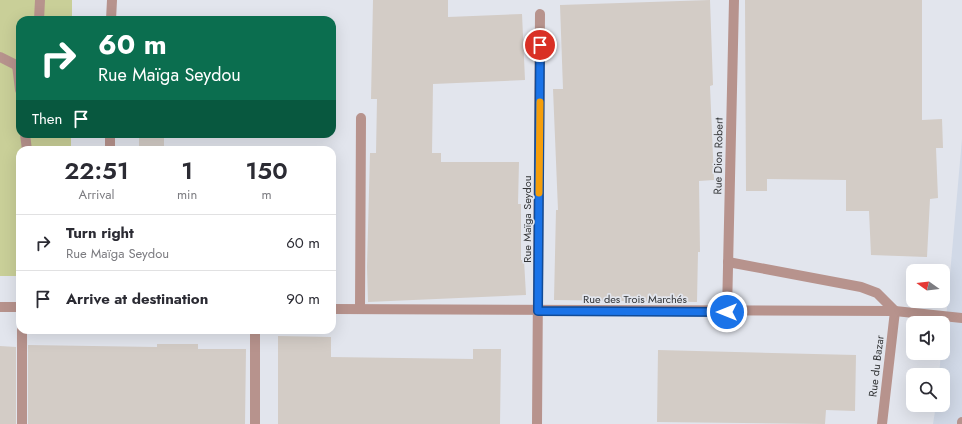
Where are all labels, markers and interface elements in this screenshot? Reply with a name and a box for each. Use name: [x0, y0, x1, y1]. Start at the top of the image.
text: 60 m: [98, 24, 167, 65]
pin: [523, 28, 557, 62]
icon: right: [32, 32, 84, 84]
icon: arrive: [529, 34, 551, 56]
text: Rue Maïga Seydou: [98, 62, 241, 88]
text: Then: [32, 108, 62, 130]
icon: arrive: [70, 108, 92, 130]
street label: Rue Dion Robert: [709, 117, 727, 195]
text: 22:51: [64, 153, 129, 188]
text: 1: [181, 153, 193, 188]
text: 150: [246, 153, 288, 188]
street label: Rue Maïga Seydou: [519, 175, 535, 263]
text: Arrival: [79, 185, 114, 204]
text: min: [177, 185, 197, 204]
text: m: [262, 185, 272, 204]
text: Turn right: [66, 222, 134, 244]
icon: right: [32, 232, 54, 254]
text: 60 m: [286, 232, 320, 254]
text: Rue Maïga Seydou: [66, 244, 169, 263]
north arrow: [906, 264, 950, 308]
map controls: [906, 264, 950, 412]
icon: arrive: [32, 288, 54, 310]
text: Arrive at destination: [66, 288, 208, 310]
text: 90 m: [286, 288, 320, 310]
street label: Rue des Trois Marchés: [583, 291, 688, 307]
position arrow: [706, 291, 748, 333]
button: sound: [906, 316, 950, 360]
street label: Rue du Bazar: [864, 334, 888, 398]
button: search: [906, 368, 950, 412]

